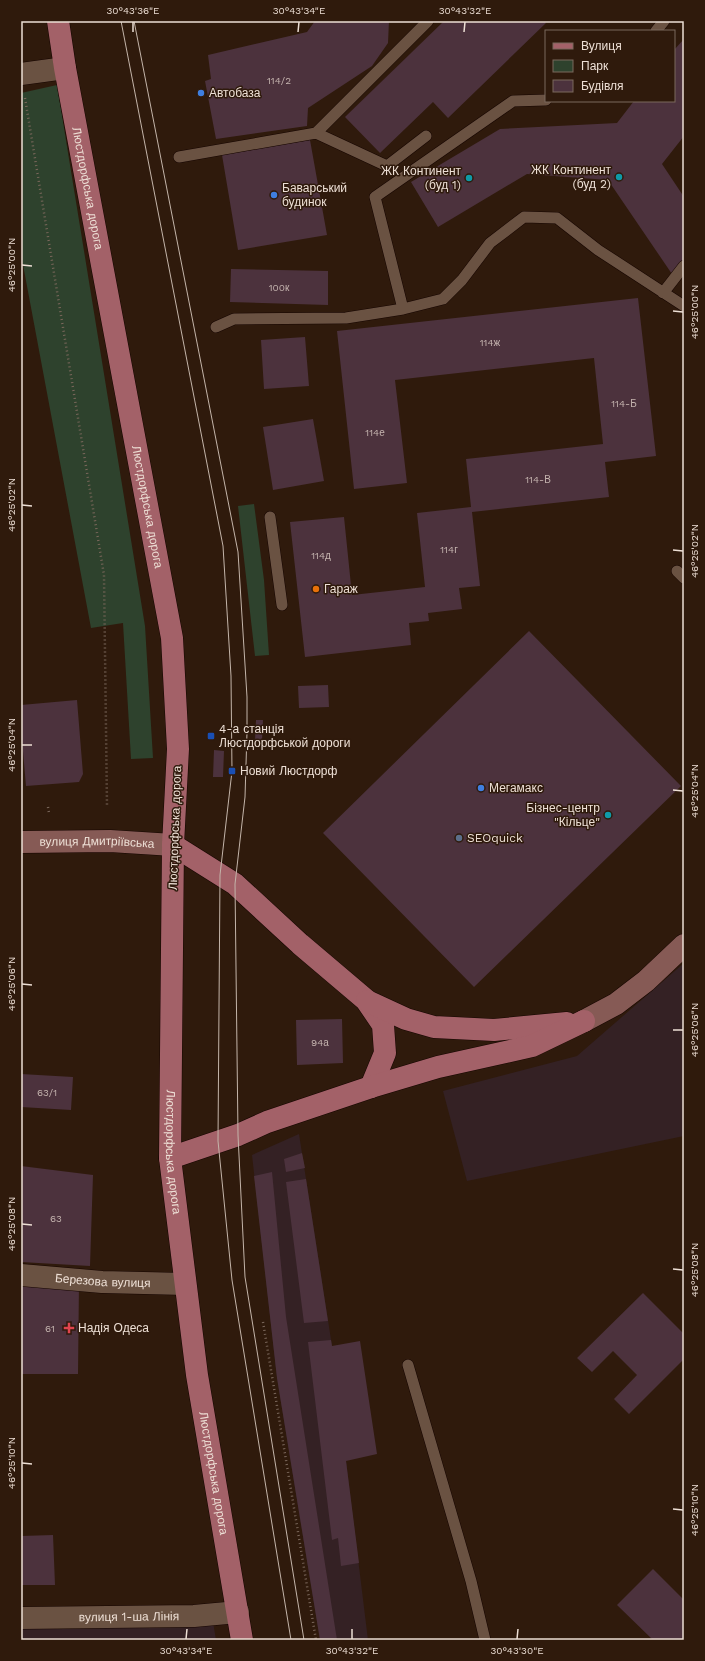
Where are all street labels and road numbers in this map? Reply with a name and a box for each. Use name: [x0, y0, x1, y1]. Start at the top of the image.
street label: Люстдорфська дорога: [69, 126, 106, 251]
street label: Люстдорфська дорога: [129, 444, 166, 570]
street label: Люстдорфська дорога: [166, 765, 184, 890]
street label: вулиця Дмитріївська: [39, 834, 155, 851]
street label: Люстдорфська дорога: [163, 1090, 184, 1215]
street label: Березова вулиця: [54, 1271, 151, 1290]
street label: Люстдорфська дорога: [196, 1410, 231, 1536]
street label: вулиця 1-ша Лінія: [79, 1609, 179, 1624]

